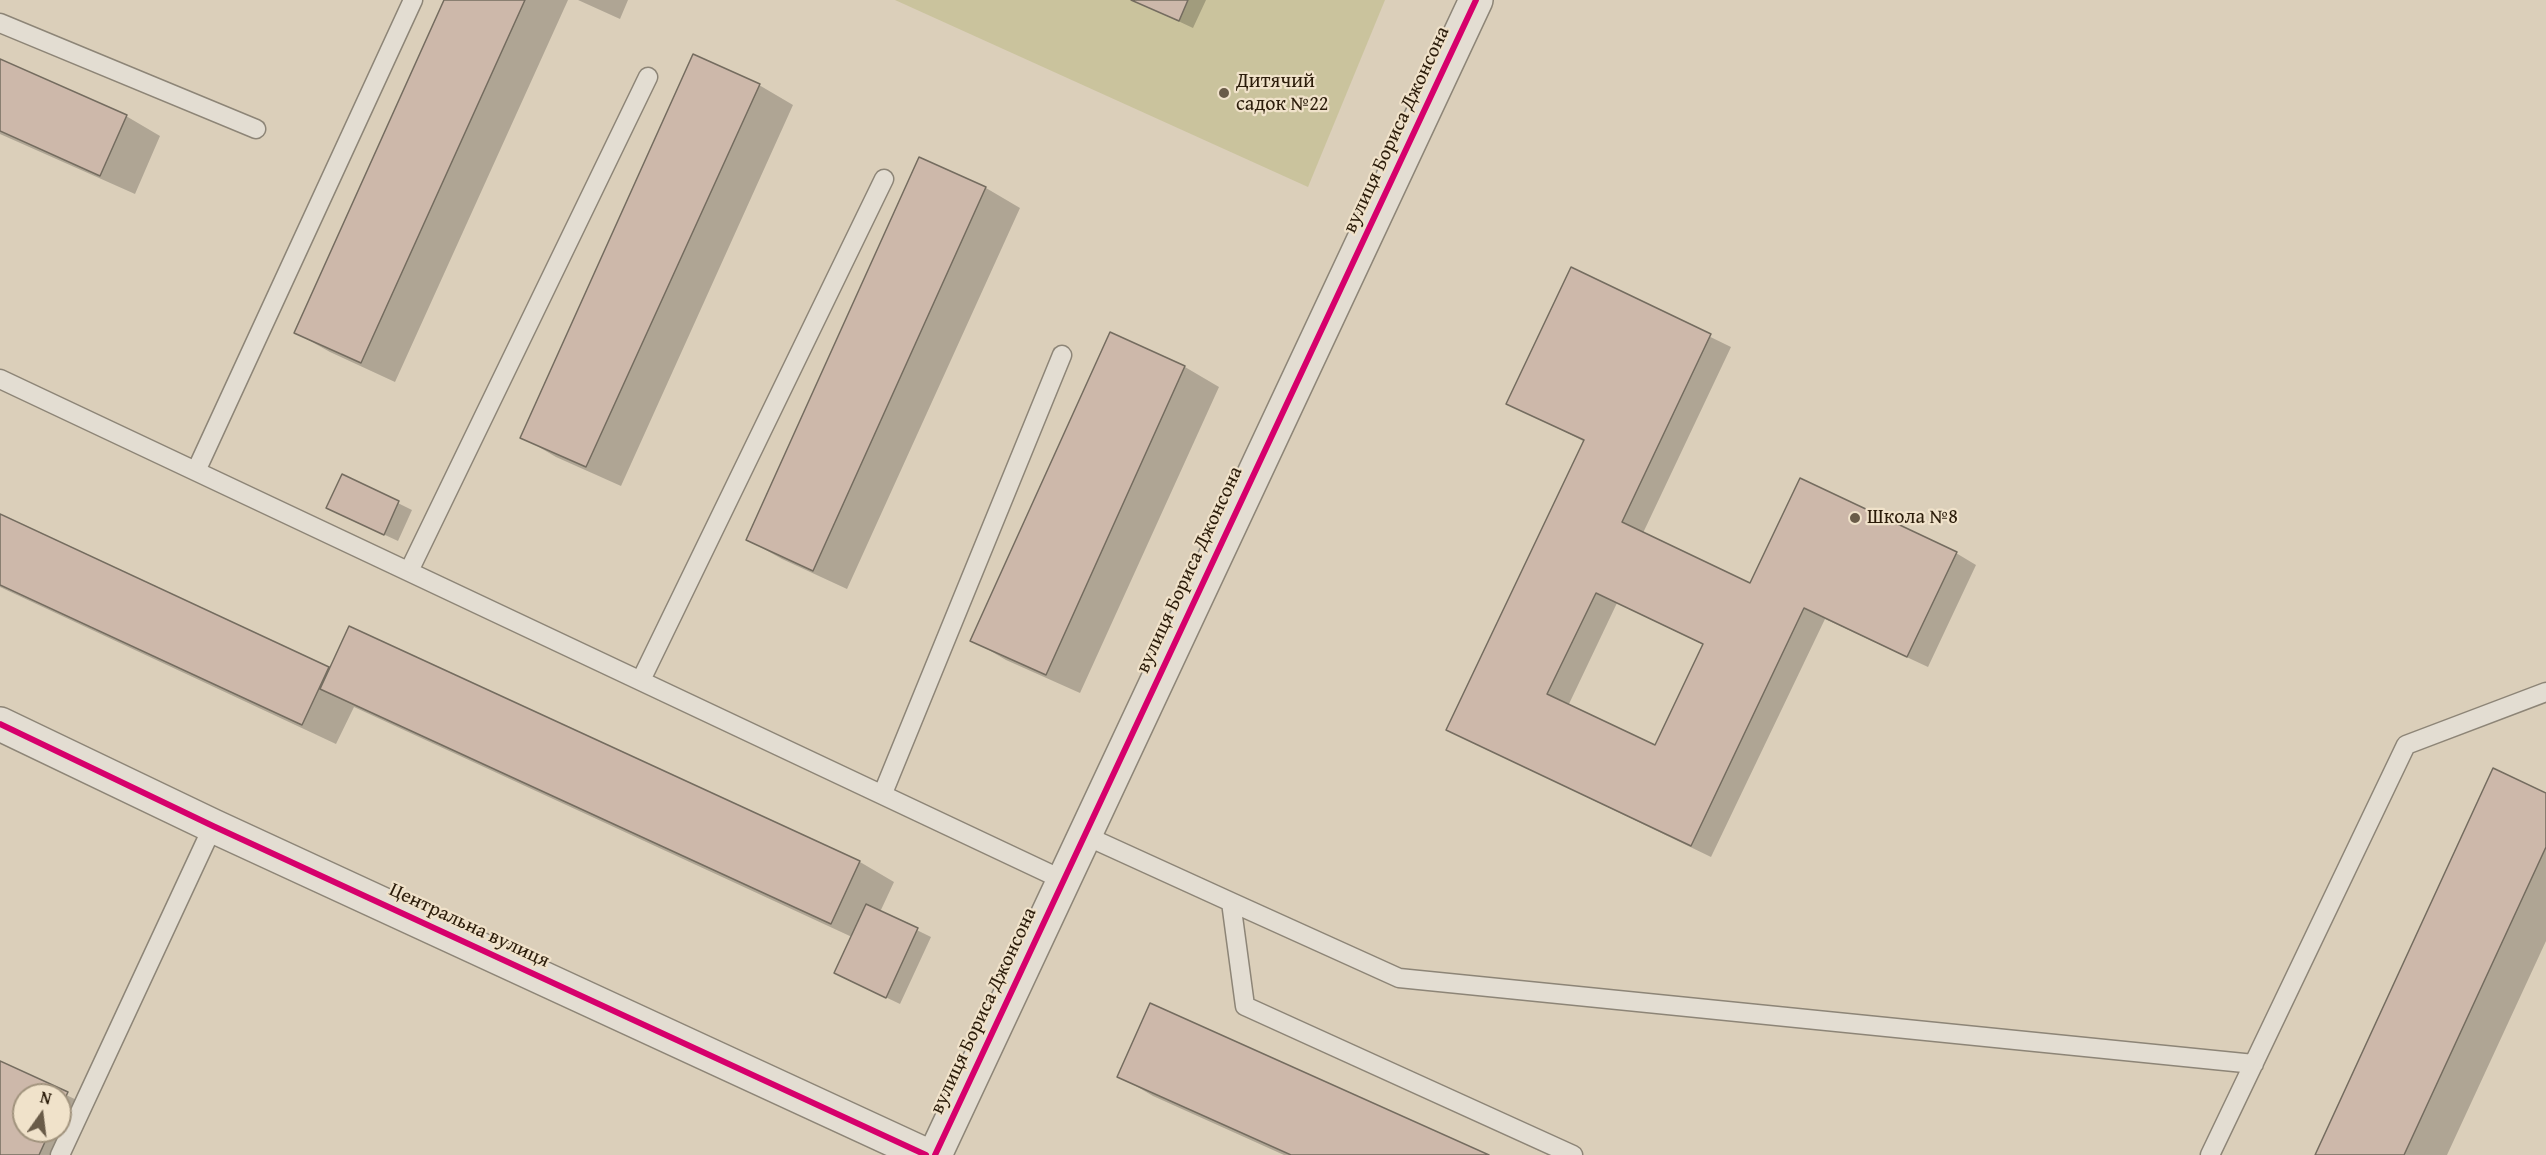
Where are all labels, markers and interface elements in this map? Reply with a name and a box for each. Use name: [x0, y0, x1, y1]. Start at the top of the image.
street label: вулиця Бориса Джонсона: [1339, 23, 1455, 237]
place label: Дитячий садок №22: [1236, 70, 1328, 117]
marker: Дитячий садок №22: [1217, 86, 1231, 100]
street label: вулиця Бориса Джонсона: [1132, 463, 1248, 677]
place label: Школа №8: [1867, 506, 1958, 530]
marker: Школа №8: [1848, 511, 1862, 525]
street label: Центральна вулиця: [385, 878, 553, 974]
street label: вулиця Бориса Джонсона: [926, 904, 1042, 1118]
north arrow: [12, 1083, 72, 1143]
text: N: [38, 1085, 54, 1110]

